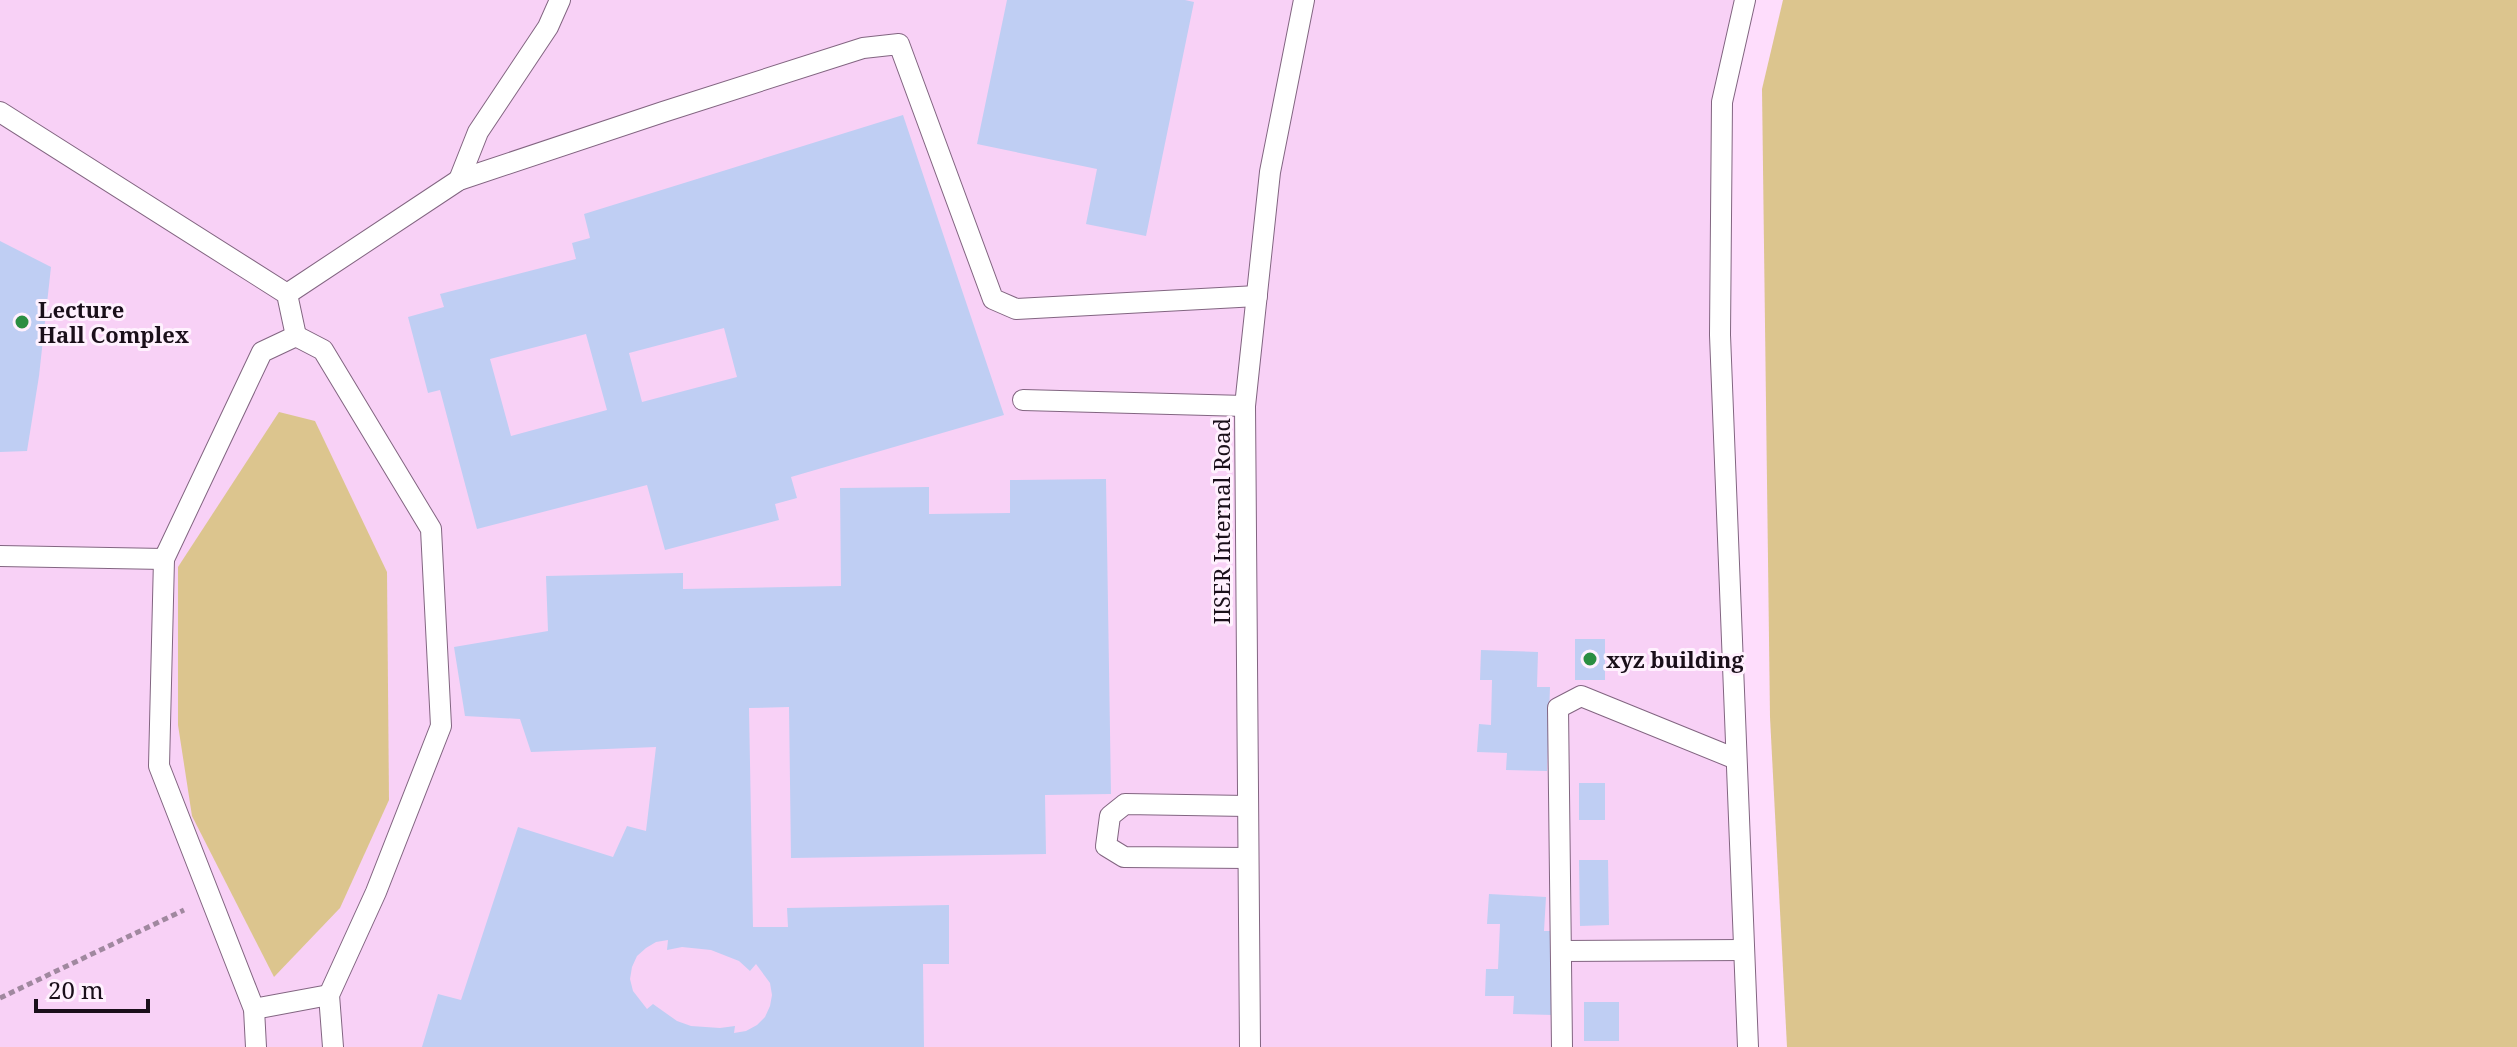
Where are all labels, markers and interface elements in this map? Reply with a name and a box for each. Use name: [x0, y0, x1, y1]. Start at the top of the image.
place label: Lecture Hall Complex: [38, 294, 190, 349]
marker: Lecture Hall Complex: [13, 313, 31, 331]
street label: IISER Internal Road: [1206, 417, 1236, 624]
place label: xyz building: [1606, 644, 1744, 674]
marker: xyz building: [1581, 650, 1599, 668]
scale bar: [36, 963, 148, 1013]
text: 20 m: [48, 973, 104, 1006]

